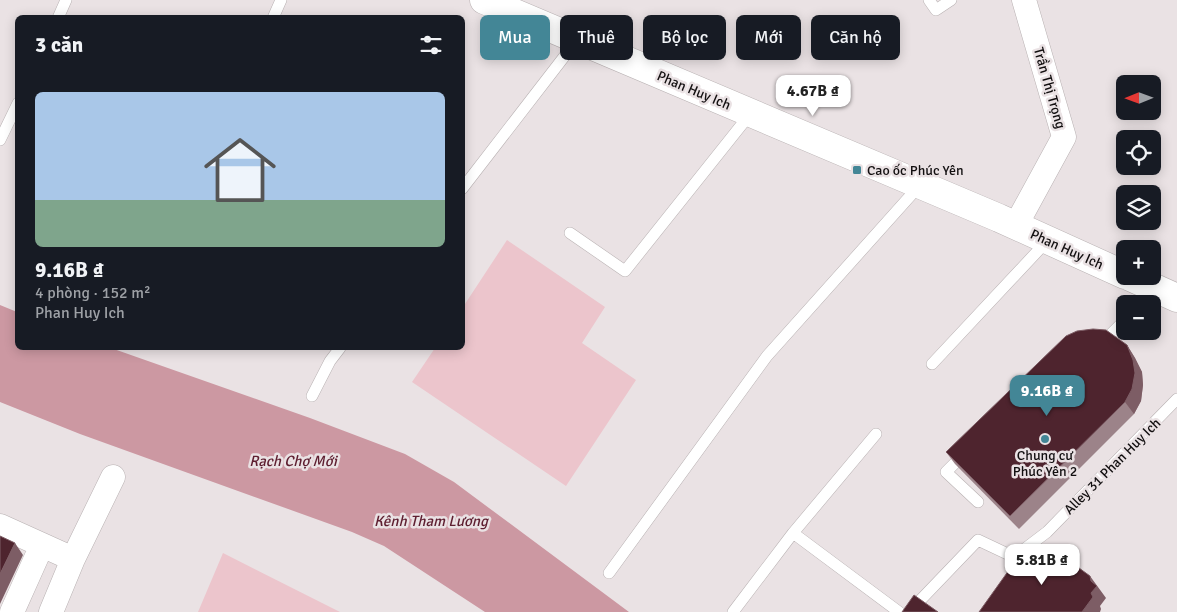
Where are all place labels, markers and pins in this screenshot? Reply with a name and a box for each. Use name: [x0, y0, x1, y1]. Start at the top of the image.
pin: 4.67B ₫: [767, 74, 859, 117]
place label: Cao ốc Phúc Yên: [867, 162, 964, 179]
marker: Cao ốc Phúc Yên: [851, 164, 863, 176]
pin: 9.16B ₫: [1001, 374, 1093, 417]
marker: Chung cư Phúc Yên 2: [1039, 433, 1051, 445]
place label: Chung cư Phúc Yên 2: [1013, 447, 1077, 480]
pin: 5.81B ₫: [996, 544, 1088, 586]

